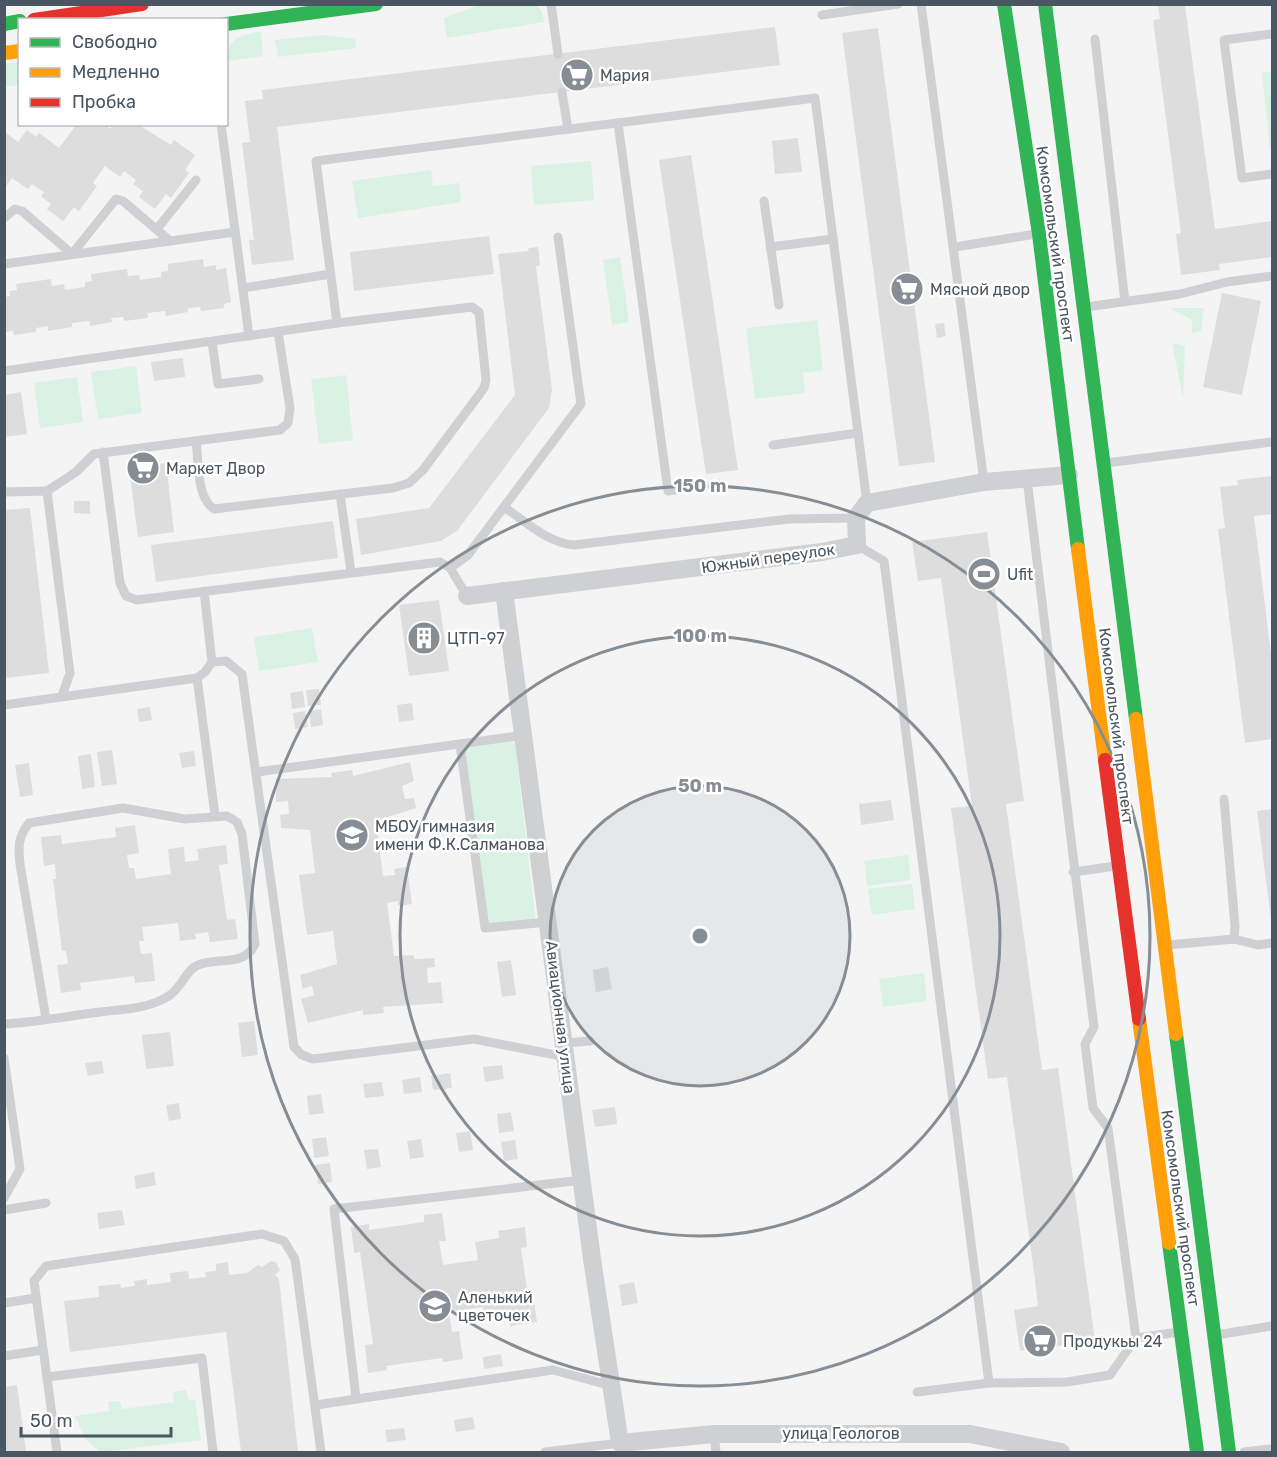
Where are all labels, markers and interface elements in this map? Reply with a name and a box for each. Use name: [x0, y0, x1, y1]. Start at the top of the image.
legend: [18, 18, 228, 126]
text: Свободно: [72, 31, 157, 53]
supermarket icon: Мария: [559, 57, 595, 93]
text: Медленно: [72, 61, 160, 83]
place label: Мария: [600, 66, 650, 85]
text: Пробка: [72, 91, 136, 113]
street label: Комсомольский проспект: [1032, 145, 1079, 344]
supermarket icon: Мясной двор: [889, 271, 925, 307]
place label: Мясной двор: [930, 280, 1030, 299]
supermarket icon: Маркет Двор: [125, 450, 161, 486]
place label: Маркет Двор: [166, 459, 265, 478]
text: 150 m: [673, 475, 727, 497]
street label: Южный переулок: [700, 540, 836, 577]
sports icon: Ufit: [966, 556, 1002, 592]
place label: Ufit: [1007, 565, 1033, 584]
building icon: ЦТП-97: [406, 620, 442, 656]
text: 100 m: [673, 625, 727, 647]
street label: Комсомольский проспект: [1095, 627, 1138, 826]
place label: ЦТП-97: [447, 629, 505, 648]
text: 50 m: [678, 775, 722, 797]
school or university icon: МБОУ гимназия имени Ф.К.Салманова: [334, 817, 370, 853]
place label: МБОУ гимназия имени Ф.К.Салманова: [375, 817, 545, 854]
centre of rings: [690, 926, 710, 946]
street label: Авиационная улица: [542, 939, 579, 1095]
street label: Комсомольский проспект: [1157, 1109, 1204, 1308]
school or university icon: Аленький цветочек: [417, 1288, 453, 1324]
place label: Аленький цветочек: [458, 1288, 533, 1325]
supermarket icon: Продукьы 24: [1022, 1323, 1058, 1359]
place label: Продукьы 24: [1063, 1332, 1163, 1351]
scale bar: [21, 1400, 171, 1438]
text: 50 m: [30, 1410, 73, 1432]
street label: улица Геологов: [782, 1424, 900, 1443]

